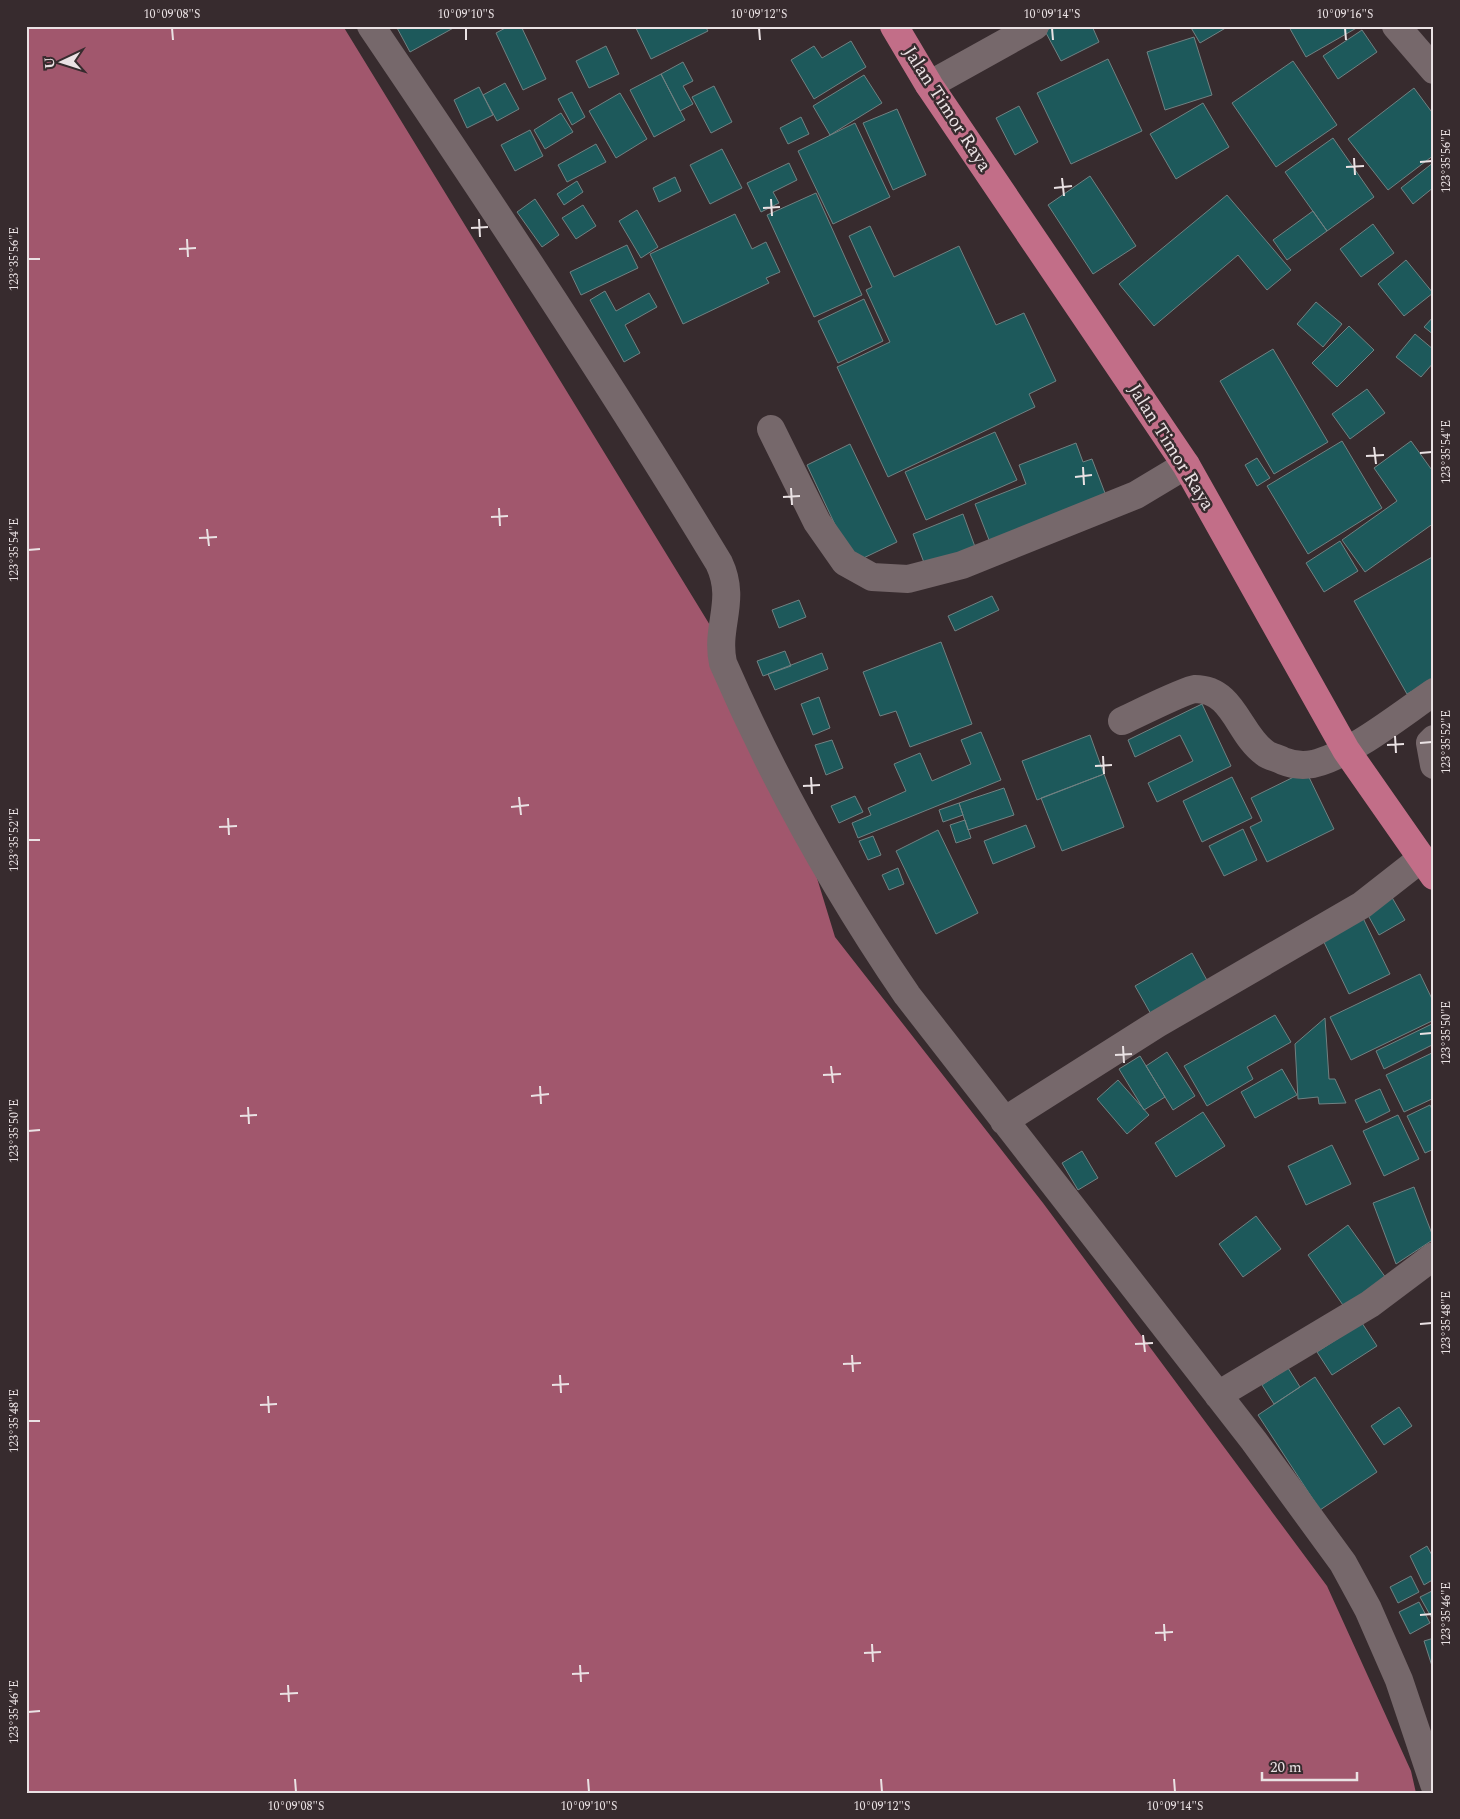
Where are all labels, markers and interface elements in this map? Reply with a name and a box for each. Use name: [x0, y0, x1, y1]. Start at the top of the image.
text: 10°09'08"S: [144, 5, 200, 24]
text: 10°09'10"S: [438, 5, 494, 24]
text: 10°09'12"S: [731, 5, 787, 24]
text: 10°09'14"S: [1024, 5, 1080, 24]
text: 10°09'16"S: [1317, 5, 1373, 24]
north arrow: [38, 38, 88, 88]
street label: Jalan Timor Raya: [895, 40, 999, 178]
text: U: [39, 56, 60, 69]
text: 123°35'56"E: [1437, 129, 1456, 193]
text: 123°35'56"E: [5, 227, 24, 291]
street label: Jalan Timor Raya: [1120, 378, 1222, 517]
text: 123°35'54"E: [1437, 420, 1456, 484]
text: 123°35'54"E: [5, 518, 24, 582]
text: 123°35'52"E: [1437, 710, 1456, 774]
text: 123°35'52"E: [5, 808, 24, 872]
text: 123°35'50"E: [1437, 1001, 1456, 1065]
text: 123°35'50"E: [5, 1099, 24, 1163]
text: 123°35'48"E: [1437, 1291, 1456, 1355]
text: 123°35'48"E: [5, 1389, 24, 1453]
text: 123°35'46"E: [1437, 1582, 1456, 1646]
text: 123°35'46"E: [5, 1680, 24, 1744]
scale bar: [1262, 1749, 1358, 1781]
text: 20 m: [1270, 1756, 1302, 1779]
text: 10°09'08"S: [268, 1797, 324, 1816]
text: 10°09'10"S: [561, 1797, 617, 1816]
text: 10°09'12"S: [854, 1797, 910, 1816]
text: 10°09'14"S: [1147, 1797, 1203, 1816]

